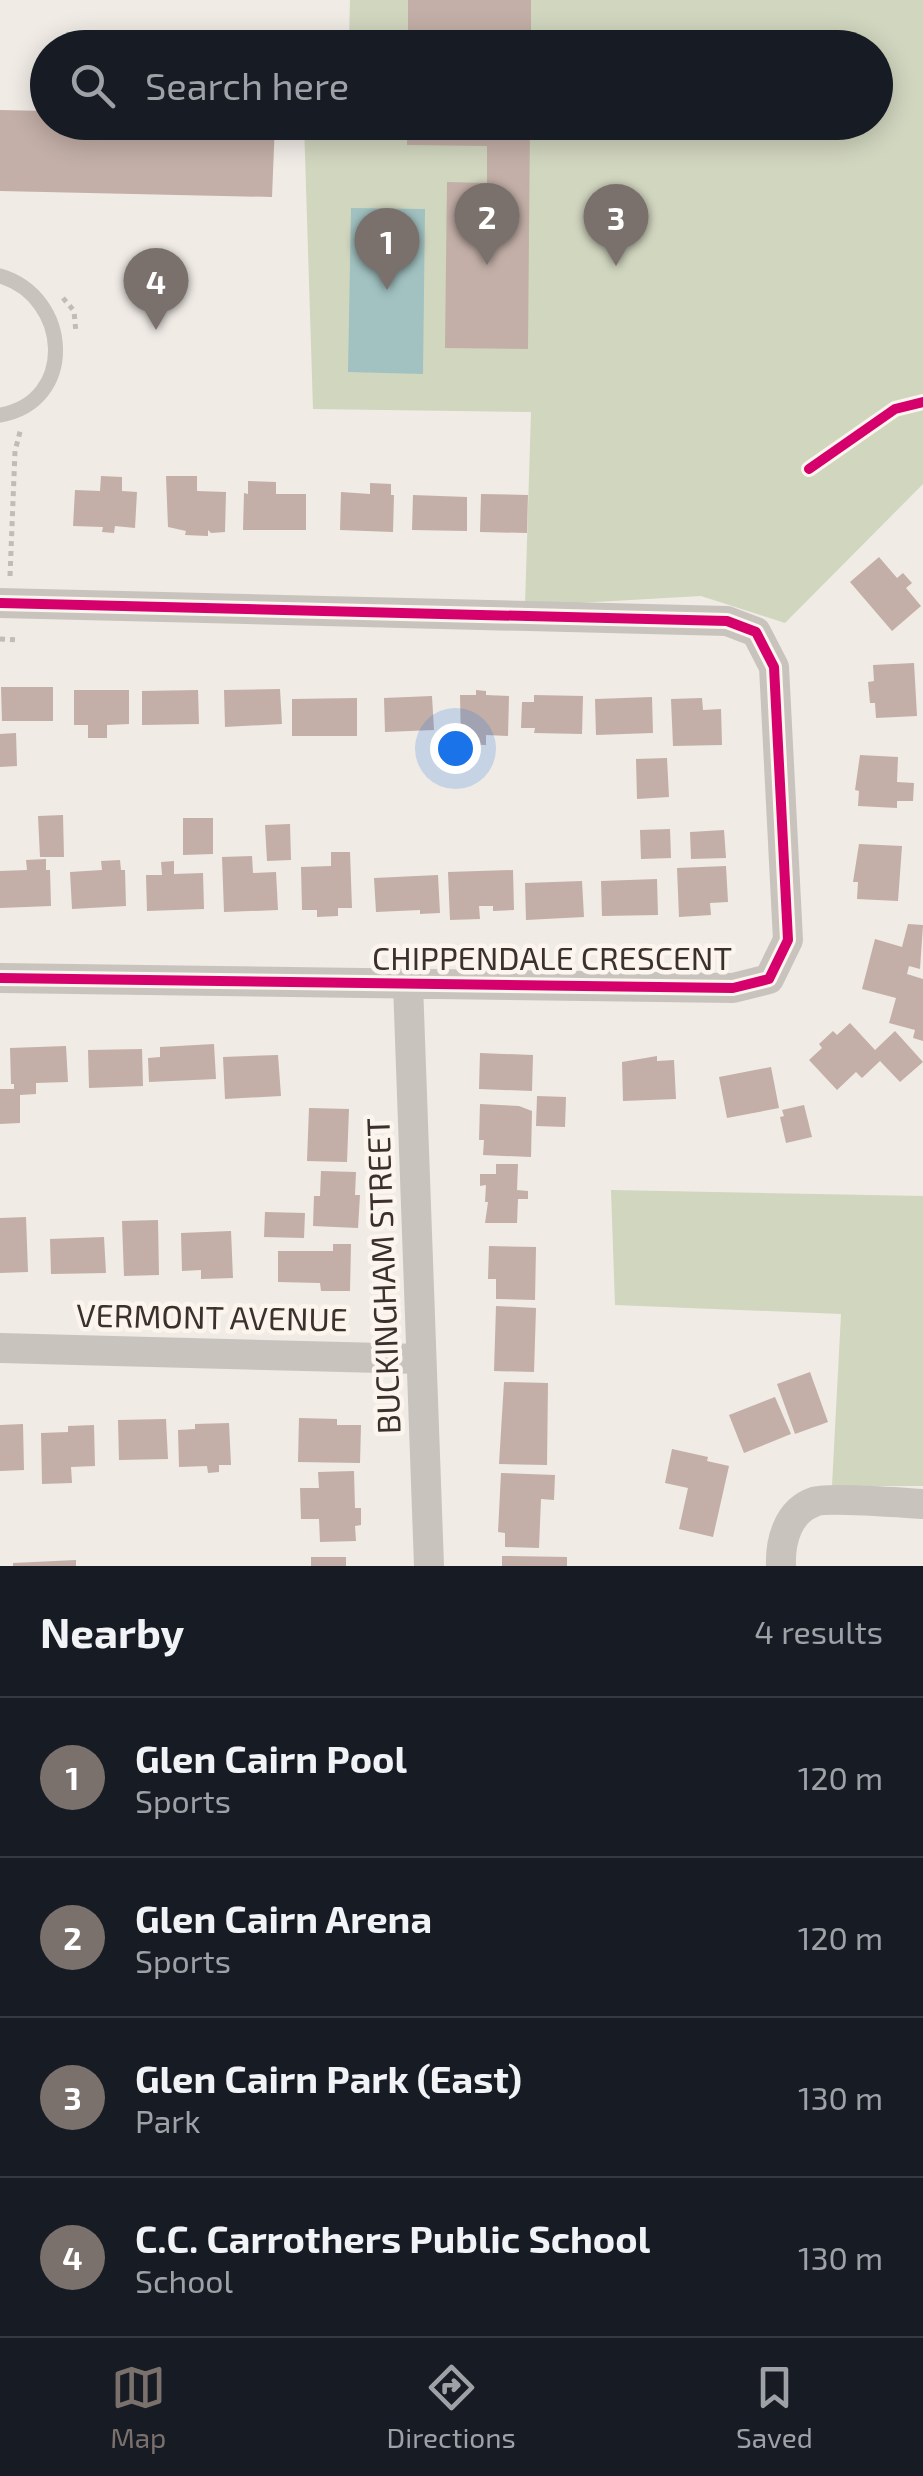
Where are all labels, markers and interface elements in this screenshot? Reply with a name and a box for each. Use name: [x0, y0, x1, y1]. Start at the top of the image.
search box: [30, 30, 893, 140]
icon: search: [65, 58, 120, 113]
text: Search here: [145, 62, 349, 108]
pin: 2: [454, 182, 520, 265]
pin: 3: [584, 184, 648, 266]
pin: 1: [354, 208, 420, 290]
pin: 4: [124, 248, 188, 330]
your location: [430, 723, 481, 774]
street label: CHIPPENDALE CRESCENT: [372, 938, 732, 976]
street label: BUCKINGHAM STREET: [357, 1117, 407, 1435]
street label: VERMONT AVENUE: [76, 1295, 348, 1337]
text: Nearby: [40, 1606, 184, 1656]
text: 4 results: [754, 1612, 883, 1650]
text: Glen Cairn Pool: [135, 1735, 407, 1781]
text: 1: [66, 1758, 79, 1796]
text: 120 m: [798, 1758, 883, 1796]
text: Sports: [135, 1781, 231, 1819]
text: Glen Cairn Arena: [135, 1895, 432, 1941]
text: 2: [63, 1918, 82, 1956]
text: 120 m: [798, 1918, 883, 1956]
text: Sports: [135, 1941, 231, 1979]
text: Glen Cairn Park (East): [135, 2055, 522, 2101]
text: 3: [63, 2078, 82, 2116]
text: 130 m: [798, 2078, 883, 2116]
text: Park: [135, 2101, 200, 2139]
text: C.C. Carrothers Public School: [135, 2215, 650, 2261]
text: 4: [62, 2238, 83, 2276]
text: 130 m: [798, 2238, 883, 2276]
text: School: [135, 2261, 233, 2299]
tab: Map: [110, 2360, 166, 2454]
tab: Directions: [387, 2360, 516, 2454]
tab: Saved: [736, 2360, 813, 2454]

